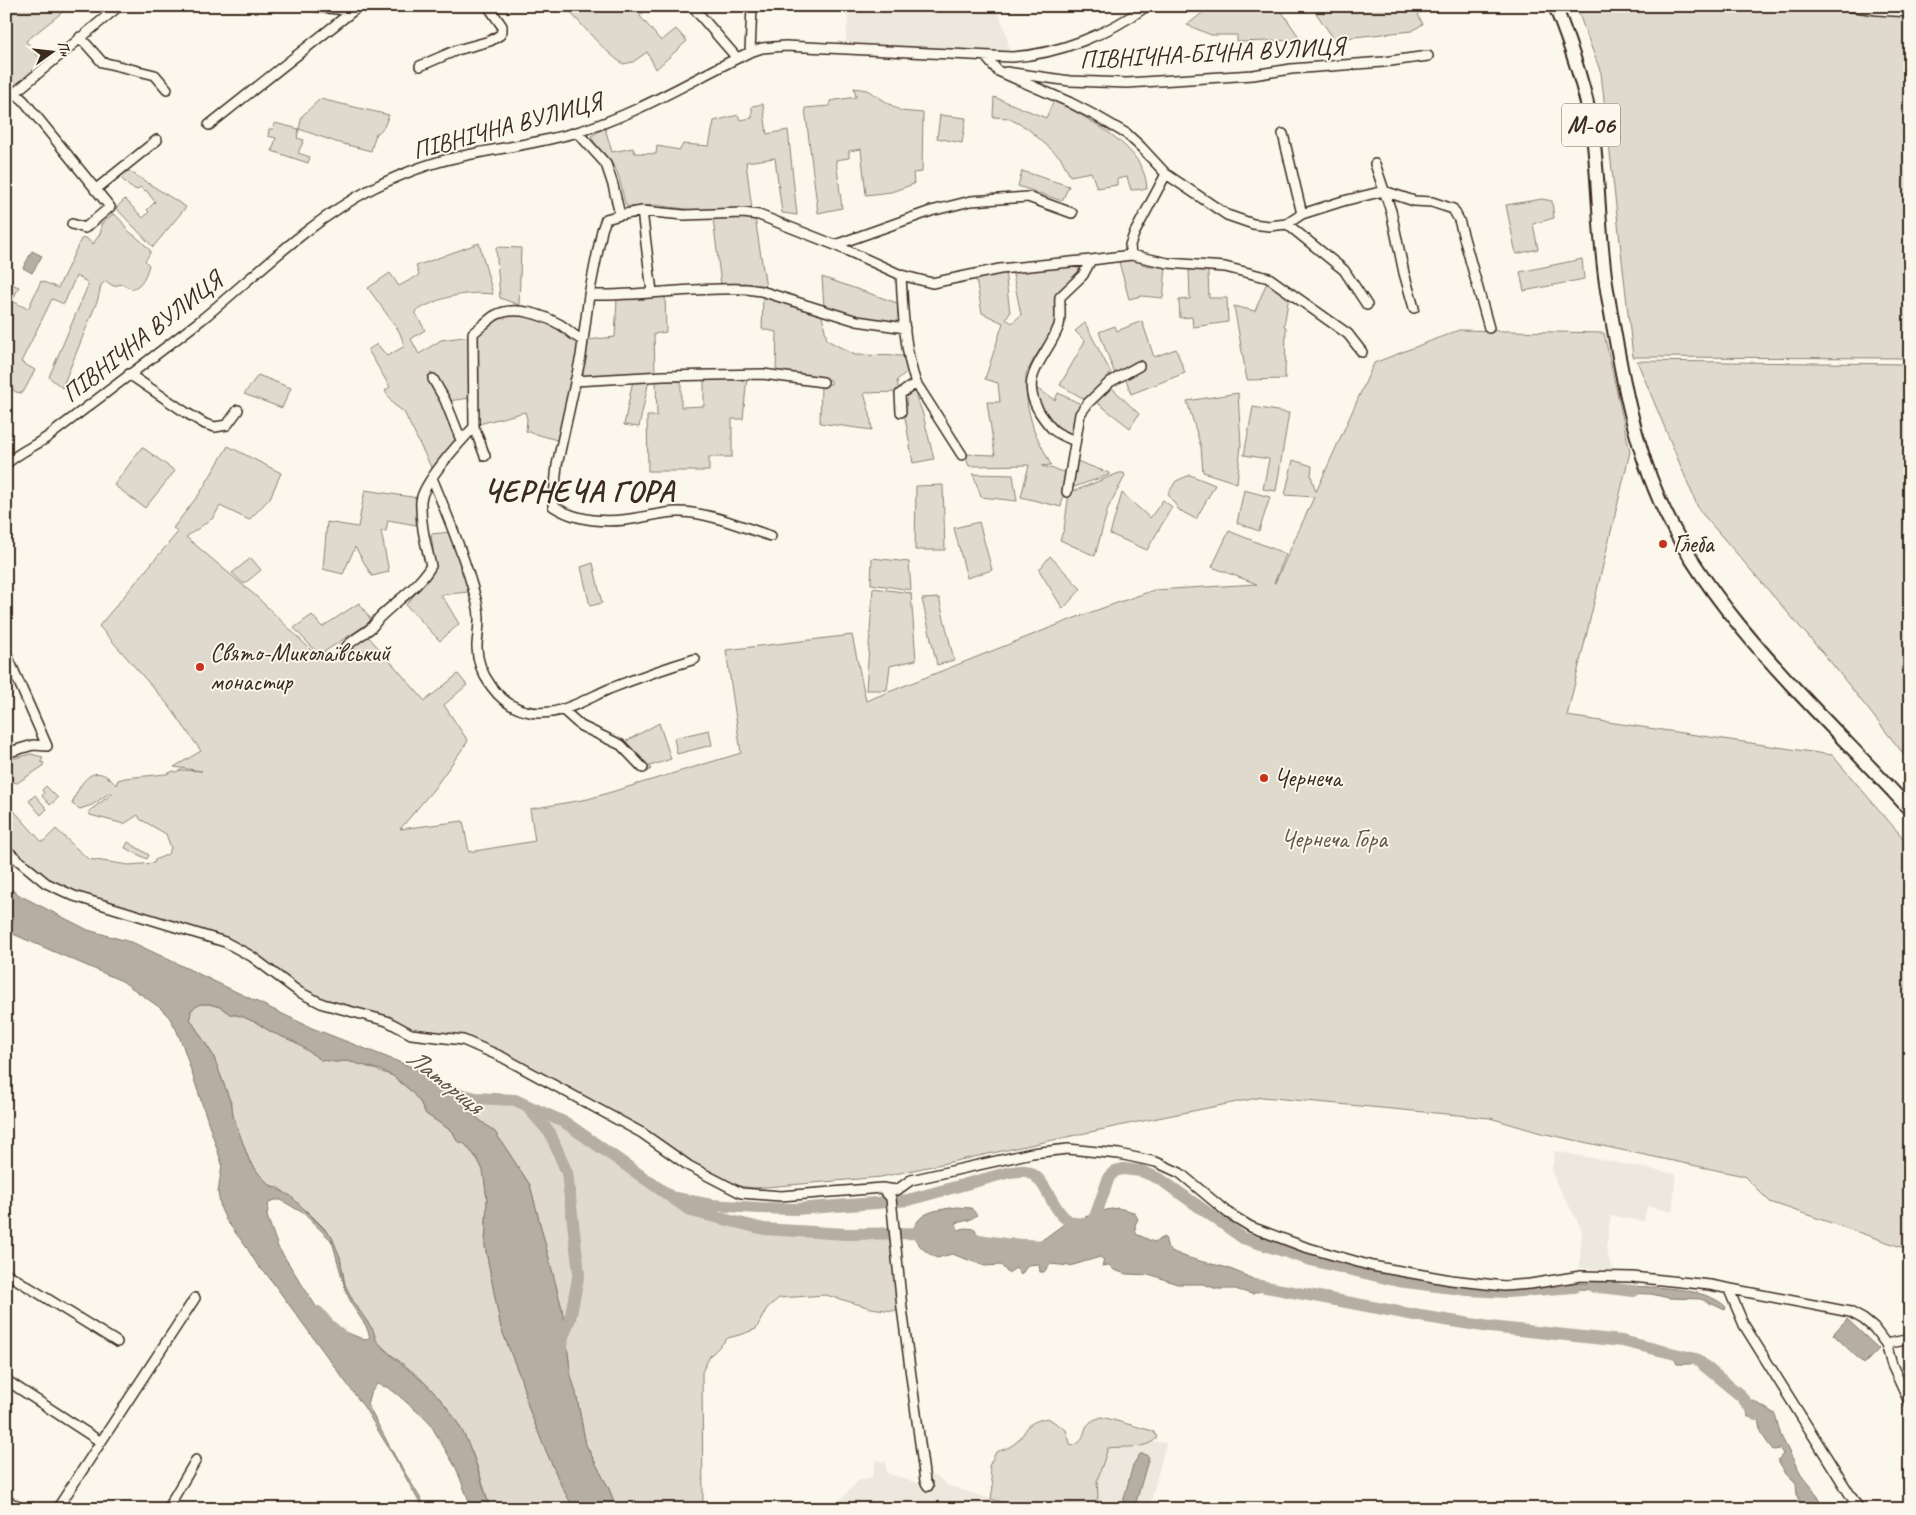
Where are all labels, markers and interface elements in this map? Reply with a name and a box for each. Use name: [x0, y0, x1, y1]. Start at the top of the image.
north arrow: [28, 28, 78, 78]
street label: ПІВНІЧНА-БІЧНА ВУЛИЦЯ: [1079, 30, 1349, 76]
text: Пн: [54, 39, 74, 59]
street label: ПІВНІЧНА ВУЛИЦЯ: [409, 84, 609, 167]
road number: М-06: [1562, 104, 1620, 146]
street label: ПІВНІЧНА ВУЛИЦЯ: [56, 262, 232, 409]
district label: ЧЕРНЕЧА ГОРА: [483, 472, 676, 510]
place label: Глеба: [1673, 528, 1715, 560]
marker: Глеба: [1657, 538, 1669, 550]
place label: Свято-Миколаївський монастир: [210, 637, 392, 698]
marker: Свято-Миколаївський монастир: [194, 661, 206, 673]
place label: Чернеча: [1274, 762, 1344, 794]
marker: Чернеча: [1258, 772, 1270, 784]
park label: Чернеча Гора: [1281, 823, 1389, 855]
water label: Латориця: [400, 1041, 493, 1123]

